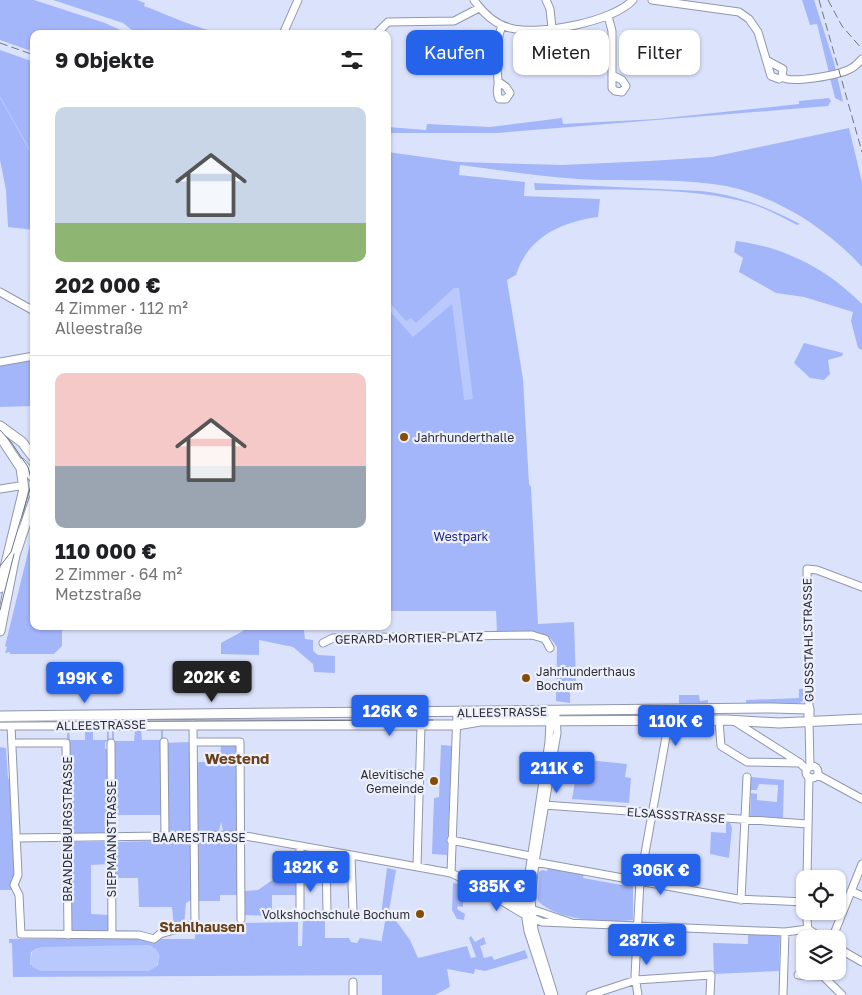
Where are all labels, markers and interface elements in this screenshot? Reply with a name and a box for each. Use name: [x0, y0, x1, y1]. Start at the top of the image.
chip: Kaufen: [406, 30, 503, 75]
chip: Mieten: [513, 30, 609, 75]
chip: Filter: [619, 30, 700, 75]
icon: filters: [338, 46, 366, 74]
text: 9 Objekte: [55, 47, 154, 73]
icon: home: [166, 140, 256, 230]
text: 202 000 €: [55, 272, 161, 298]
text: 4 Zimmer · 112 m²: [55, 298, 188, 318]
text: Alleestraße: [55, 318, 143, 338]
icon: home: [166, 405, 256, 495]
place label: Jahrhunderthalle: [414, 430, 514, 445]
marker: Jahrhunderthalle: [398, 431, 410, 443]
park label: Westpark: [434, 529, 489, 544]
text: 110 000 €: [55, 538, 157, 564]
text: 2 Zimmer · 64 m²: [55, 564, 182, 584]
street label: GUSSSTAHLSTRASSE: [799, 578, 817, 702]
text: Metzstraße: [55, 584, 141, 604]
street label: GERARD-MORTIER-PLATZ: [335, 629, 483, 647]
pin: 202K €: [171, 660, 253, 703]
pin: 199K €: [44, 662, 126, 704]
place label: Jahrhunderthaus Bochum: [536, 664, 635, 693]
text: 202K €: [184, 667, 240, 687]
text: 199K €: [57, 668, 113, 688]
marker: Jahrhunderthaus Bochum: [520, 672, 532, 684]
pin: 126K €: [349, 694, 431, 737]
text: 126K €: [362, 701, 418, 721]
street label: ALLEESTRASSE: [457, 704, 547, 720]
pin: 110K €: [635, 704, 717, 747]
text: 110K €: [649, 711, 703, 731]
street label: ALLEESTRASSE: [56, 717, 146, 733]
district label: Westend: [205, 749, 269, 767]
pin: 211K €: [516, 752, 598, 794]
street label: BRANDENBURGSTRASSE: [60, 756, 75, 902]
text: 211K €: [530, 758, 584, 778]
place label: Alevitische Gemeinde: [361, 767, 424, 796]
marker: Alevitische Gemeinde: [428, 775, 440, 787]
street label: SIEPMANNSTRASSE: [104, 781, 119, 898]
street label: ELSASSSTRASSE: [626, 804, 726, 826]
street label: BAARESTRASSE: [152, 830, 246, 845]
pin: 182K €: [270, 850, 352, 893]
pin: 306K €: [620, 854, 702, 896]
text: 182K €: [283, 857, 339, 877]
text: 306K €: [632, 860, 690, 880]
pin: 385K €: [456, 870, 538, 912]
map controls: [796, 870, 846, 980]
button: locate: [796, 870, 846, 920]
text: 385K €: [469, 876, 525, 896]
place label: Volkshochschule Bochum: [262, 907, 410, 922]
marker: Volkshochschule Bochum: [414, 908, 426, 920]
district label: Stahlhausen: [159, 918, 245, 935]
pin: 287K €: [606, 924, 688, 966]
text: 287K €: [619, 930, 675, 950]
button: layers: [796, 930, 846, 980]

